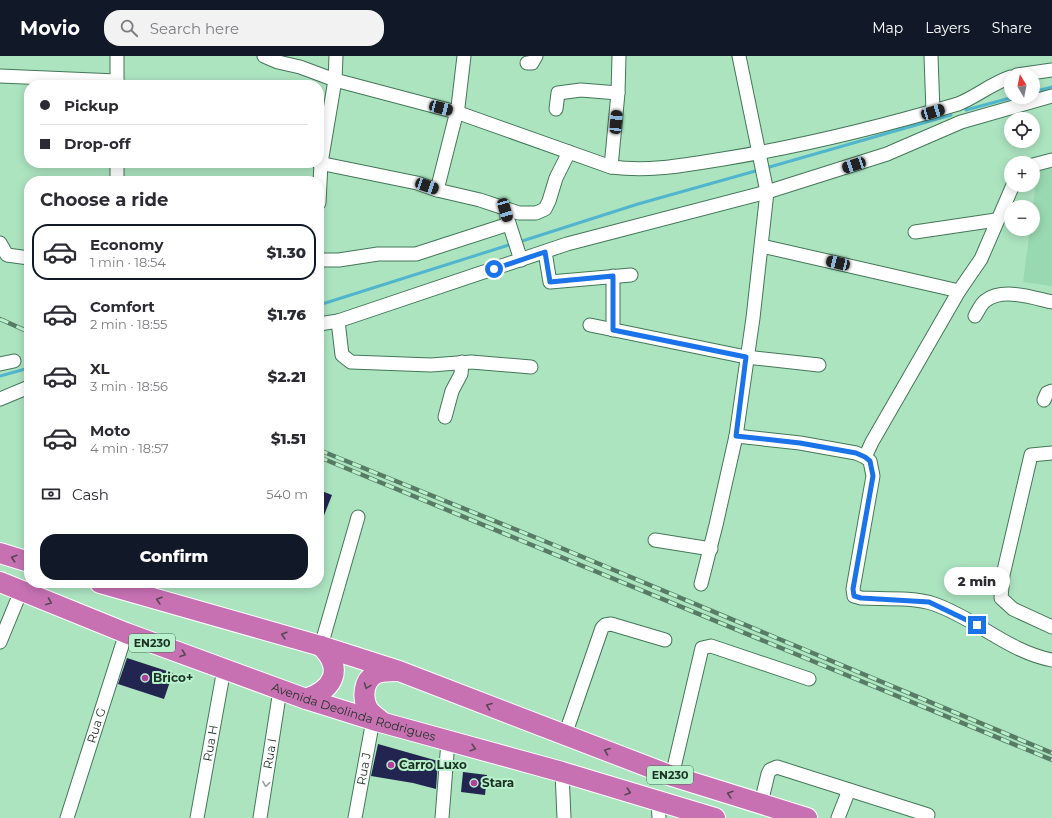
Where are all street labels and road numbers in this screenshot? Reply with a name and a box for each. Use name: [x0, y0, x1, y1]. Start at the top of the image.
road number: EN230: [129, 634, 175, 652]
street label: Avenida Deolinda Rodrigues: [270, 679, 438, 744]
street label: Rua G: [83, 706, 109, 745]
street label: Rua H: [199, 724, 221, 763]
street label: Rua I: [260, 737, 279, 770]
street label: Rua J: [353, 751, 374, 786]
road number: EN230: [647, 766, 693, 784]

